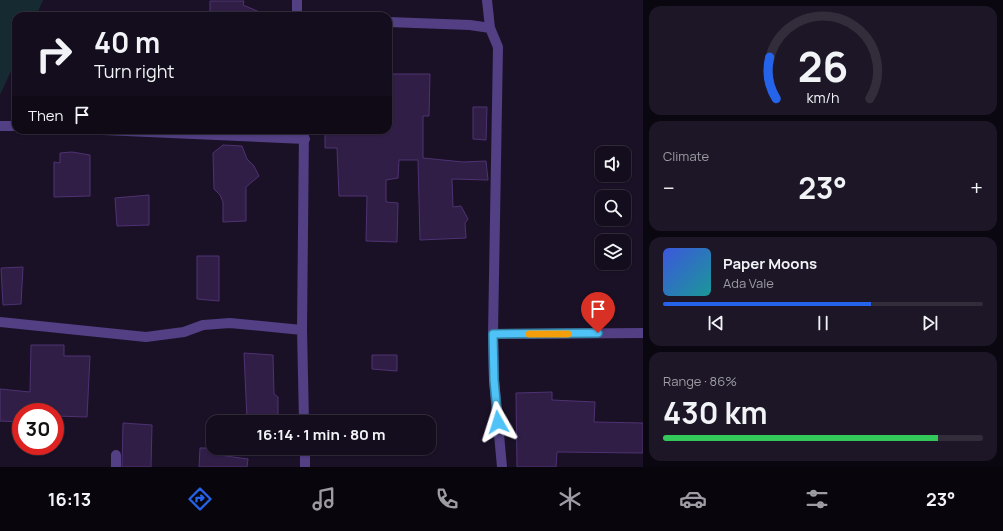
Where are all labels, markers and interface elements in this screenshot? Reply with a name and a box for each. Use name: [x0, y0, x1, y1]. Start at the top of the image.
text: 40 m: [94, 23, 160, 61]
icon: right: [28, 28, 80, 80]
text: 26: [798, 37, 848, 93]
text: Turn right: [94, 59, 175, 83]
text: km/h: [806, 87, 840, 106]
icon: arrive: [71, 104, 93, 126]
text: Then: [28, 105, 63, 126]
map controls: [595, 146, 631, 270]
button: sound: [595, 146, 631, 182]
text: Climate: [663, 147, 709, 165]
text: 23°: [798, 167, 847, 208]
text: −: [663, 173, 675, 203]
text: +: [970, 173, 983, 203]
button: search: [595, 190, 631, 226]
button: layers: [595, 234, 631, 270]
text: Paper Moons: [723, 253, 817, 274]
text: Ada Vale: [723, 274, 774, 292]
pin: [581, 292, 615, 333]
icon: arrive: [587, 298, 609, 320]
icon: previous: [705, 312, 727, 334]
icon: pause: [812, 312, 834, 334]
icon: next: [919, 312, 941, 334]
text: Range · 86%: [663, 372, 737, 390]
text: 430 km: [663, 392, 768, 433]
position arrow: [477, 401, 519, 443]
speed limit sign: 30: [12, 403, 64, 455]
text: 16:14 · 1 min · 80 m: [257, 424, 385, 445]
icon: directions: [186, 485, 214, 513]
icon: music: [310, 485, 338, 513]
icon: phone: [433, 485, 461, 513]
icon: climate: [556, 485, 584, 513]
icon: car: [679, 485, 707, 513]
icon: filters: [803, 485, 831, 513]
text: 16:13: [48, 487, 91, 511]
text: 23°: [926, 487, 955, 511]

